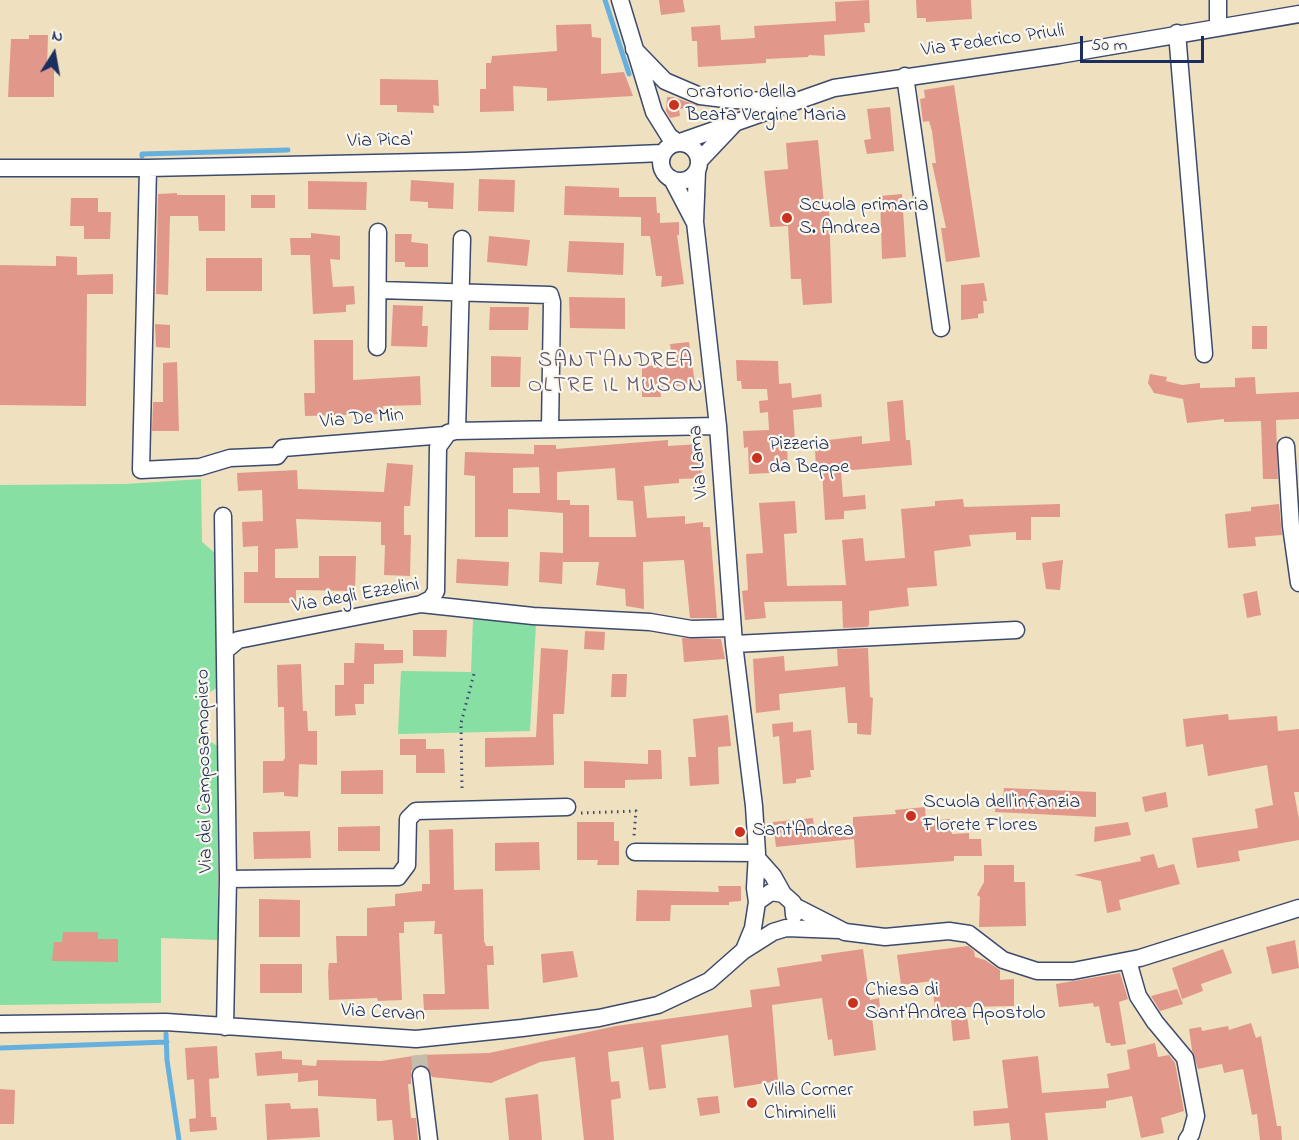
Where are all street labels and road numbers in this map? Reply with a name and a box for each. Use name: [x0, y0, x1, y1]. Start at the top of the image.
street label: Via Federico Priuli: [920, 20, 1066, 64]
street label: Via Pica': [347, 129, 413, 155]
street label: Via De Min: [319, 404, 405, 436]
street label: Via Lama: [685, 424, 715, 500]
street label: Via degli Ezzelini: [291, 574, 421, 620]
street label: Via dei Camposamopiero: [192, 669, 220, 873]
street label: Via Cervan: [340, 1000, 426, 1028]

